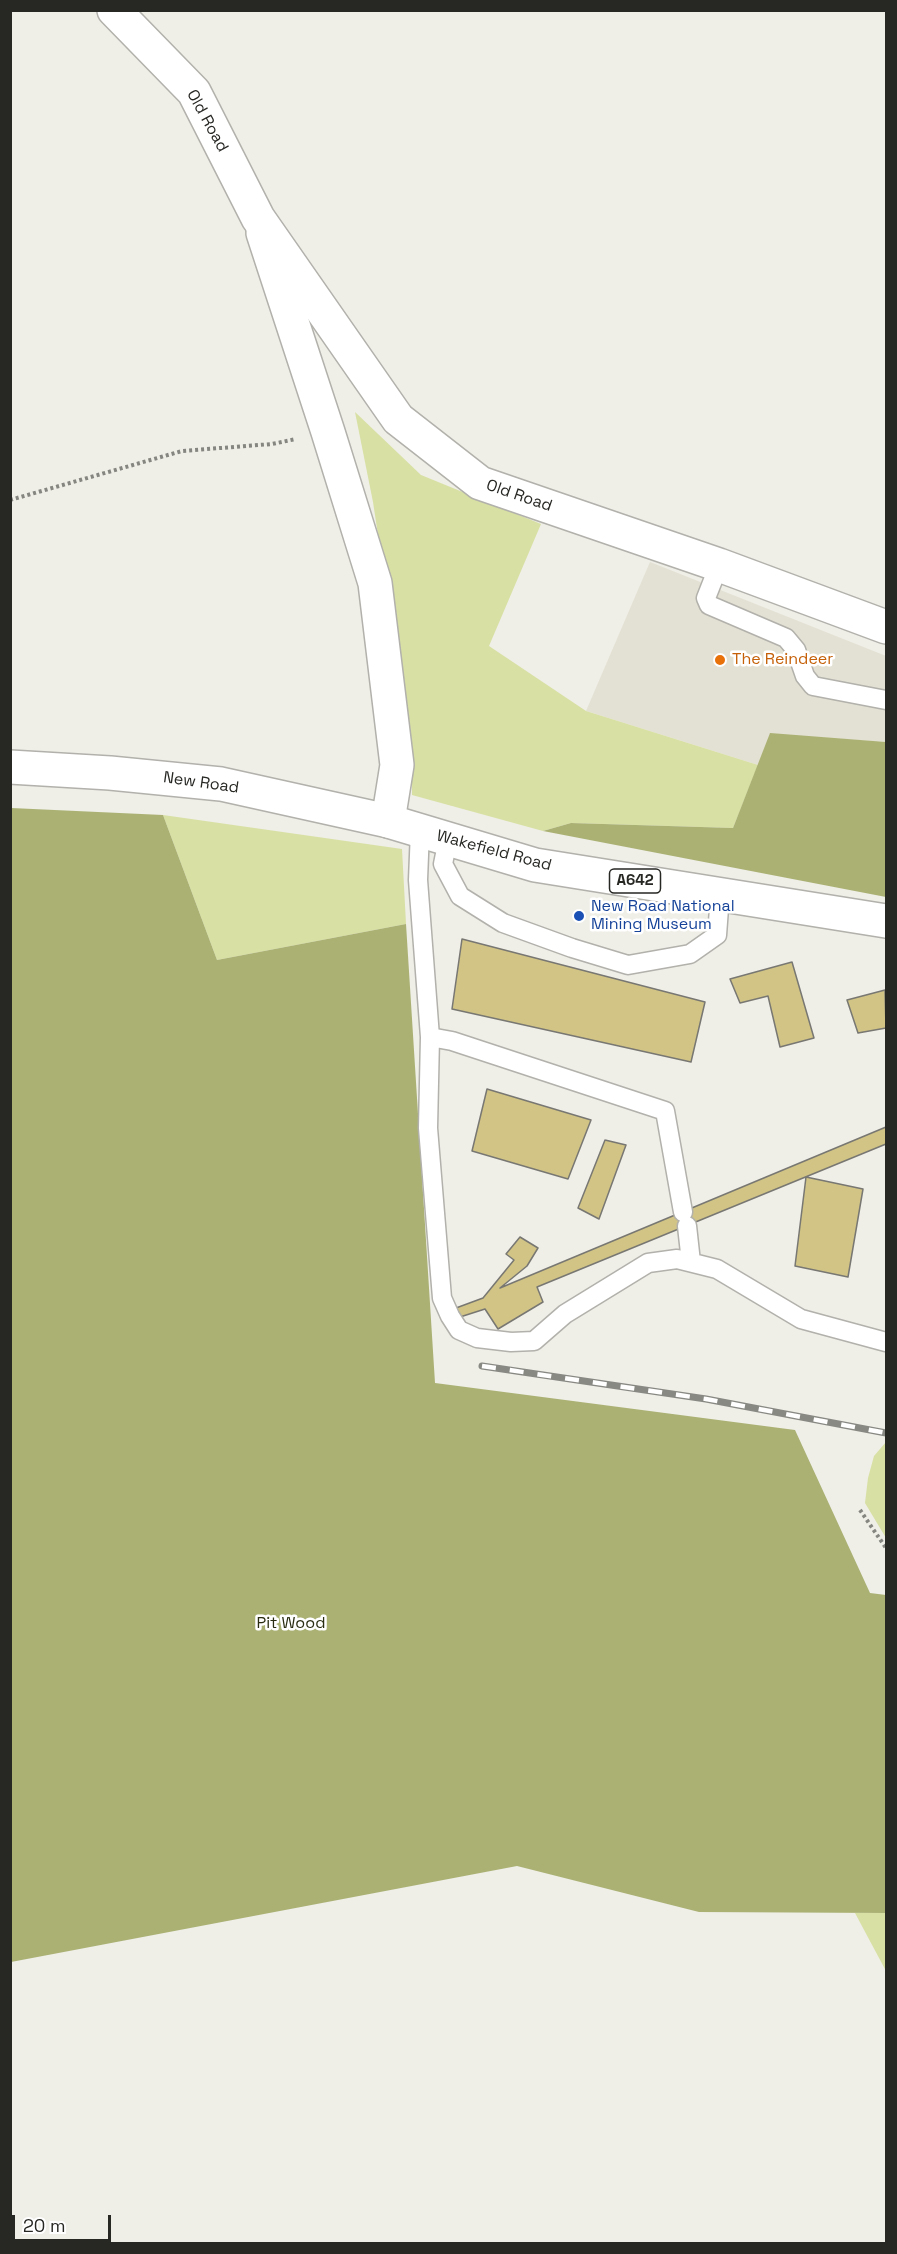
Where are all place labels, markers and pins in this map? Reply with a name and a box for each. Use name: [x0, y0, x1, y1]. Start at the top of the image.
place label: The Reindeer: [732, 650, 833, 670]
marker: The Reindeer: [713, 653, 727, 667]
place label: New Road National Mining Museum: [591, 897, 735, 935]
marker: New Road National Mining Museum: [572, 909, 586, 923]

